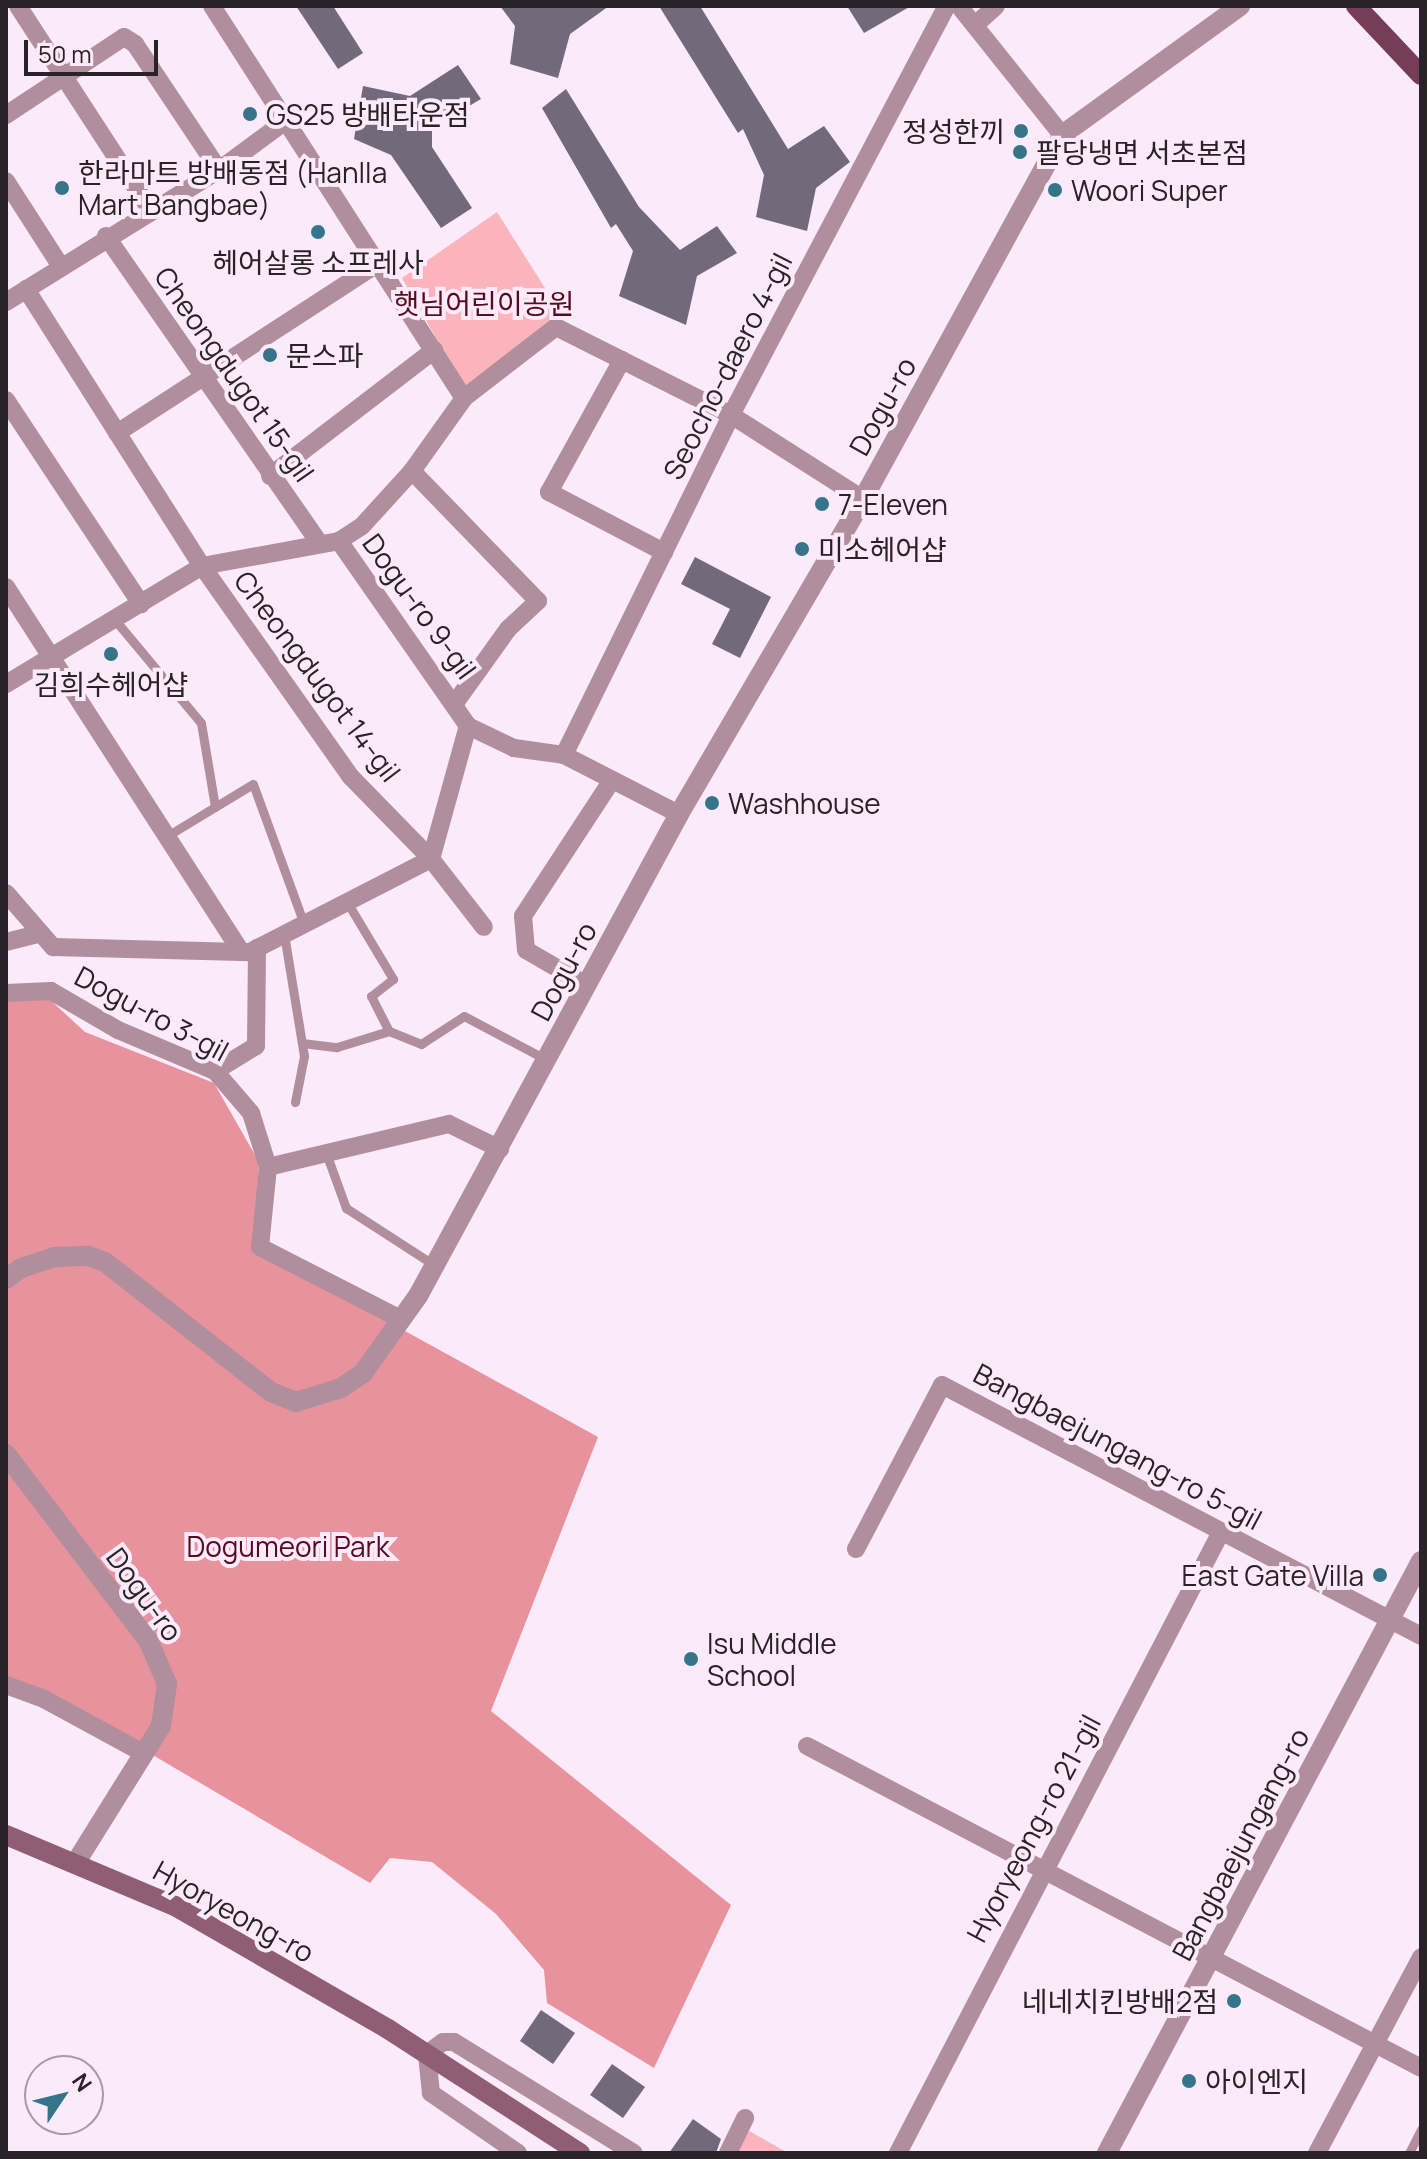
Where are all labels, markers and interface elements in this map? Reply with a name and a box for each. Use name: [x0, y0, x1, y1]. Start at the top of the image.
scale bar: [28, 24, 162, 74]
text: 50 m: [38, 37, 92, 70]
place label: GS25 방배타운점: [266, 97, 470, 131]
marker: GS25 방배타운점: [241, 105, 259, 123]
place label: 정성한끼: [902, 114, 1005, 148]
marker: 정성한끼: [1012, 122, 1030, 140]
place label: 팔당냉면 서초본점: [1036, 135, 1248, 169]
marker: 팔당냉면 서초본점: [1011, 143, 1029, 161]
place label: 한라마트 방배동점 (Hanlla Mart Bangbae): [78, 155, 387, 221]
place label: Woori Super: [1071, 173, 1228, 207]
marker: 한라마트 방배동점 (Hanlla Mart Bangbae): [53, 179, 71, 197]
marker: Woori Super: [1046, 181, 1064, 199]
marker: 헤어살롱 소프레사: [309, 223, 327, 241]
place label: 헤어살롱 소프레사: [212, 245, 424, 279]
street label: Seocho-daero 4-gil: [655, 247, 799, 485]
street label: Cheongdugot 15-gil: [148, 260, 322, 488]
park label: 햇님어린이공원: [394, 286, 574, 320]
place label: 문스파: [286, 338, 363, 372]
marker: 문스파: [261, 346, 279, 364]
street label: Dogu-ro: [841, 351, 923, 461]
place label: 7-Eleven: [838, 487, 948, 521]
marker: 7-Eleven: [813, 495, 831, 513]
street label: Dogu-ro 9-gil: [356, 527, 484, 685]
place label: 미소헤어샵: [818, 532, 947, 566]
marker: 미소헤어샵: [793, 540, 811, 558]
street label: Cheongdugot 14-gil: [228, 564, 408, 788]
marker: 김희수헤어샵: [102, 645, 120, 663]
place label: 김희수헤어샵: [34, 667, 188, 701]
place label: Washhouse: [728, 786, 881, 820]
marker: Washhouse: [703, 794, 721, 812]
street label: Dogu-ro: [523, 916, 603, 1026]
street label: Dogu-ro 3-gil: [69, 958, 235, 1068]
street label: Bangbaejungang-ro 5-gil: [968, 1356, 1268, 1536]
park label: Dogumeori Park: [186, 1529, 390, 1563]
street label: Dogu-ro: [100, 1541, 190, 1647]
place label: East Gate Villa: [1182, 1558, 1364, 1592]
marker: East Gate Villa: [1371, 1566, 1389, 1584]
place label: Isu Middle School: [707, 1626, 837, 1692]
marker: Isu Middle School: [682, 1650, 700, 1668]
street label: Hyoryeong-ro 21-gil: [959, 1709, 1107, 1947]
street label: Bangbaejungang-ro: [1165, 1722, 1315, 1966]
street label: Hyoryeong-ro: [148, 1853, 320, 1969]
place label: 네네치킨방배2점: [1022, 1984, 1218, 2018]
marker: 네네치킨방배2점: [1225, 1992, 1243, 2010]
north arrow: [24, 2055, 104, 2135]
place label: 아이엔지: [1205, 2064, 1308, 2098]
text: N: [65, 2067, 99, 2097]
marker: 아이엔지: [1180, 2072, 1198, 2090]

